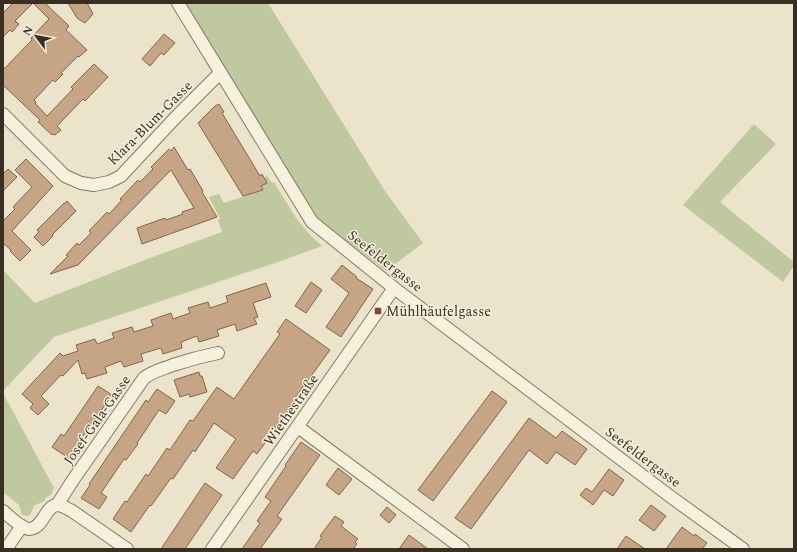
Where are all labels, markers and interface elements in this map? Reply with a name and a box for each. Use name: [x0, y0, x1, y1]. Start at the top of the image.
north arrow: [16, 16, 56, 56]
text: N: [18, 23, 38, 39]
street label: Klara-Blum-Gasse: [103, 75, 198, 170]
street label: Seefeldergasse: [343, 225, 427, 297]
place label: Mühlhäufelgasse: [386, 301, 491, 322]
marker: Mühlhäufelgasse: [373, 306, 383, 316]
street label: Wiethestraße: [258, 370, 324, 450]
street label: Josef-Gala-Gasse: [58, 371, 136, 469]
street label: Seefeldergasse: [601, 421, 686, 493]

